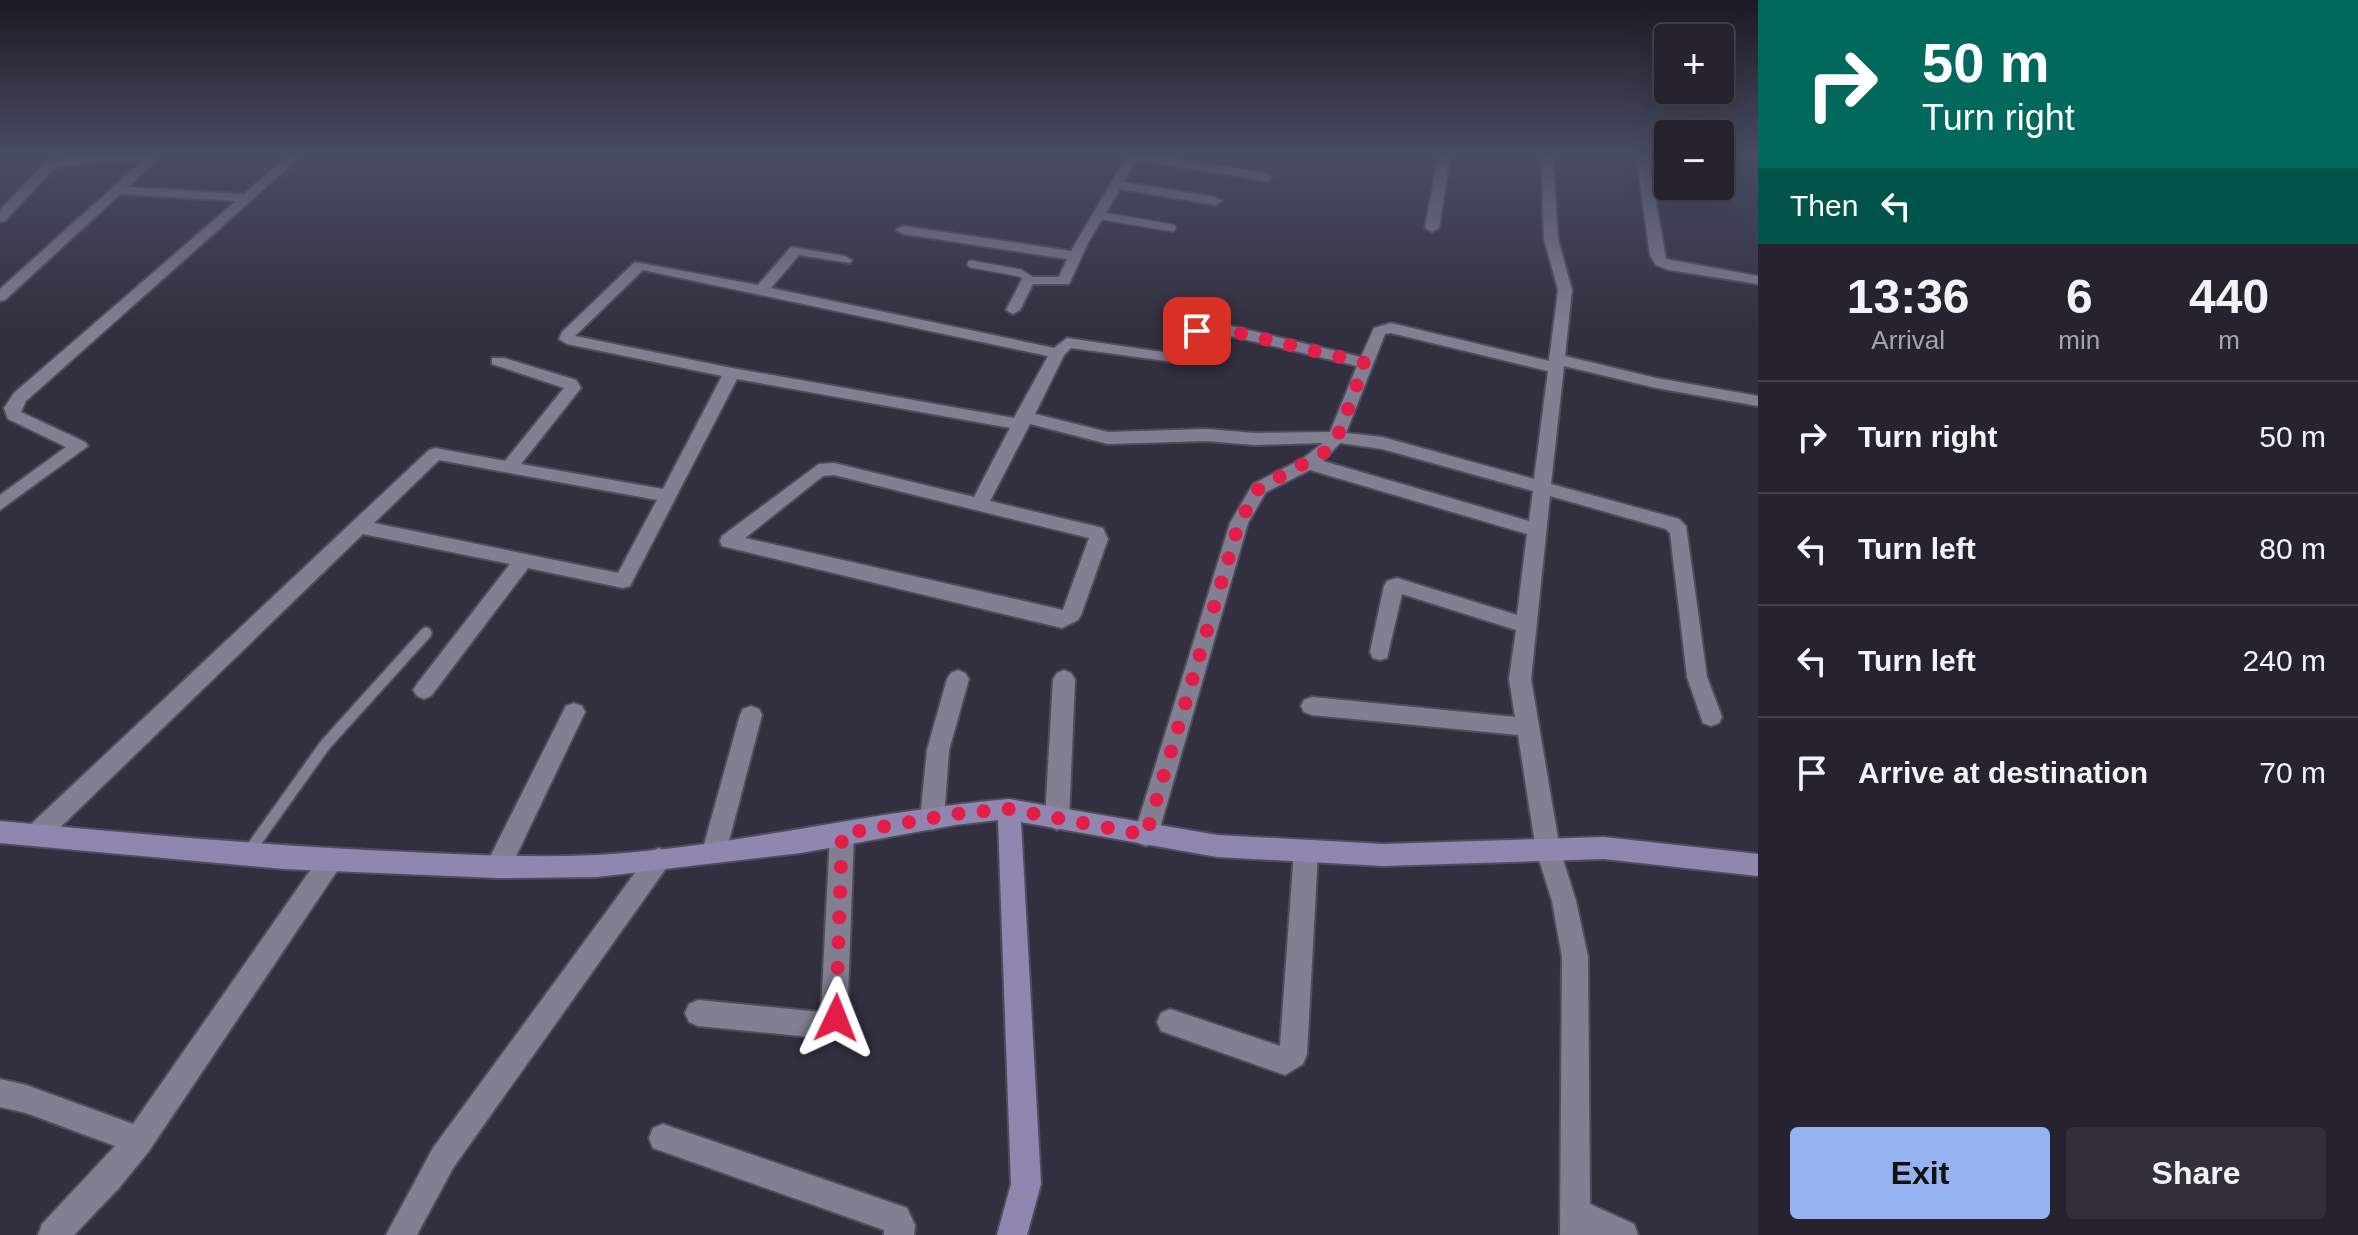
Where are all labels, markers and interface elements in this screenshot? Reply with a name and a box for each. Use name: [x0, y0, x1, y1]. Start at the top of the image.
map controls: [1654, 24, 1734, 200]
button: +: [1654, 24, 1734, 104]
text: 50 m: [1922, 31, 2050, 94]
icon: right: [1790, 32, 1894, 136]
text: Turn right: [1922, 97, 2075, 138]
button: −: [1654, 120, 1734, 200]
icon: left: [1874, 184, 1918, 228]
text: Then: [1790, 189, 1858, 222]
text: 13:36: [1847, 270, 1970, 323]
text: 6: [2066, 270, 2093, 323]
text: 440: [2189, 270, 2269, 323]
pin: [1163, 297, 1231, 365]
icon: arrive: [1175, 309, 1219, 353]
text: Arrival: [1871, 325, 1945, 355]
text: min: [2058, 325, 2100, 355]
text: m: [2218, 325, 2240, 355]
icon: right: [1790, 415, 1834, 459]
text: Turn right: [1858, 420, 1997, 453]
text: 50 m: [2259, 420, 2326, 453]
icon: left: [1790, 527, 1834, 571]
text: Turn left: [1858, 532, 1976, 565]
text: 80 m: [2259, 532, 2326, 565]
icon: left: [1790, 639, 1834, 683]
text: Turn left: [1858, 644, 1976, 677]
text: 240 m: [2243, 644, 2326, 677]
icon: arrive: [1790, 751, 1834, 795]
text: Arrive at destination: [1858, 756, 2148, 789]
text: 70 m: [2259, 756, 2326, 789]
position arrow: [794, 976, 878, 1060]
button: Exit: [1790, 1127, 2050, 1219]
button: Share: [2066, 1127, 2326, 1219]

